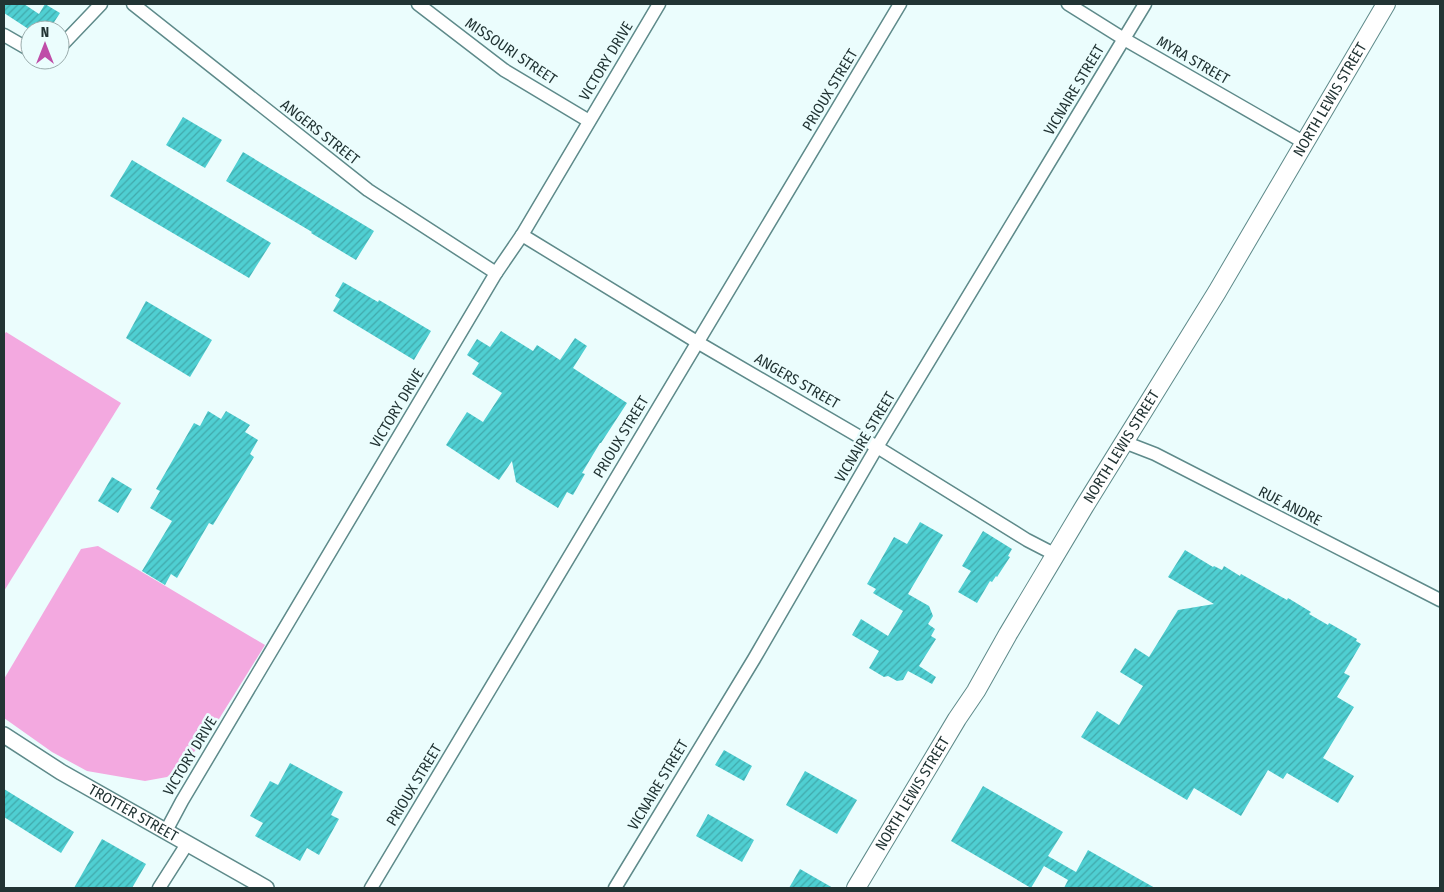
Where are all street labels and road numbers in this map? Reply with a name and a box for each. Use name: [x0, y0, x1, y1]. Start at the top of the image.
street label: MISSOURI STREET: [462, 14, 560, 88]
street label: VICTORY DRIVE: [575, 18, 637, 104]
street label: MYRA STREET: [1154, 32, 1233, 88]
street label: NORTH LEWIS STREET: [1289, 39, 1370, 160]
street label: VICNAIRE STREET: [1040, 42, 1108, 138]
street label: PRIOUX STREET: [799, 46, 861, 134]
street label: ANGERS STREET: [277, 96, 363, 168]
street label: ANGERS STREET: [751, 349, 843, 413]
street label: VICTORY DRIVE: [366, 365, 428, 451]
street label: NORTH LEWIS STREET: [1080, 387, 1163, 506]
street label: VICNAIRE STREET: [831, 389, 899, 485]
street label: PRIOUX STREET: [590, 393, 652, 481]
street label: RUE ANDRE: [1255, 482, 1325, 530]
street label: VICTORY DRIVE: [159, 713, 221, 799]
street label: NORTH LEWIS STREET: [872, 733, 953, 854]
street label: VICNAIRE STREET: [624, 737, 692, 833]
street label: PRIOUX STREET: [383, 741, 445, 829]
street label: TROTTER STREET: [85, 780, 181, 845]

